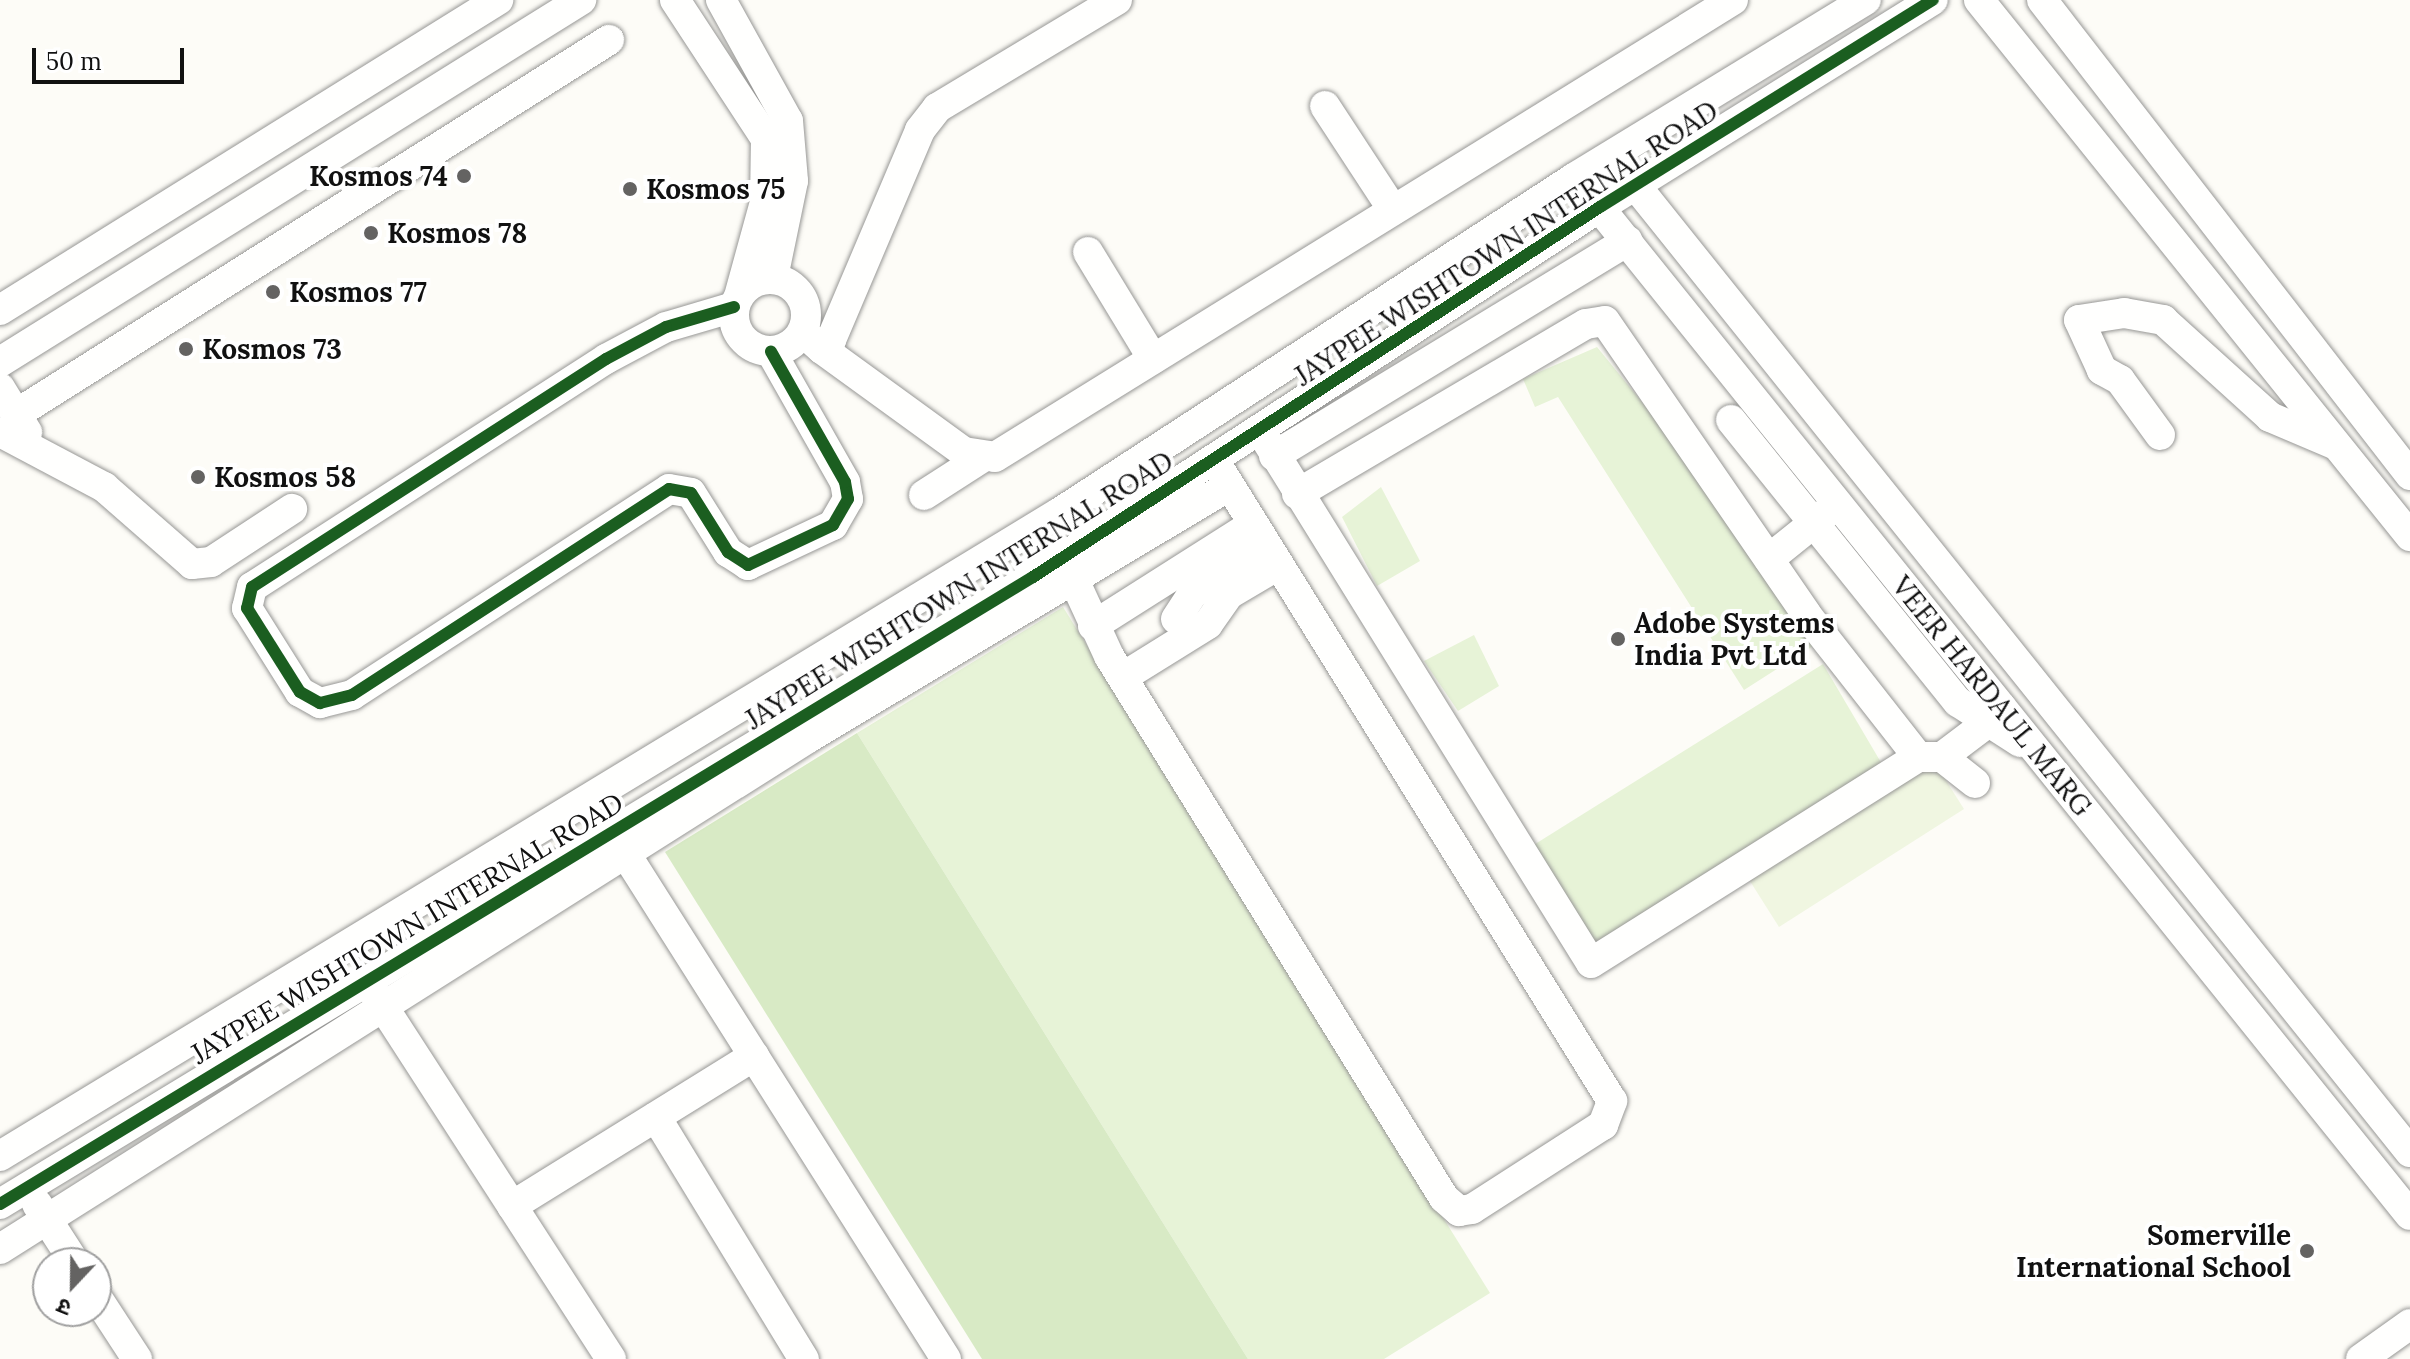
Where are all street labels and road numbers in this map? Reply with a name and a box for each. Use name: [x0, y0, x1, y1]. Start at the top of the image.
street label: JAYPEE WISHTOWN INTERNAL ROAD: [1288, 93, 1724, 393]
street label: JAYPEE WISHTOWN INTERNAL ROAD: [739, 444, 1179, 736]
street label: VEER HARDAUL MARG: [1885, 569, 2099, 823]
street label: JAYPEE WISHTOWN INTERNAL ROAD: [185, 785, 629, 1071]

